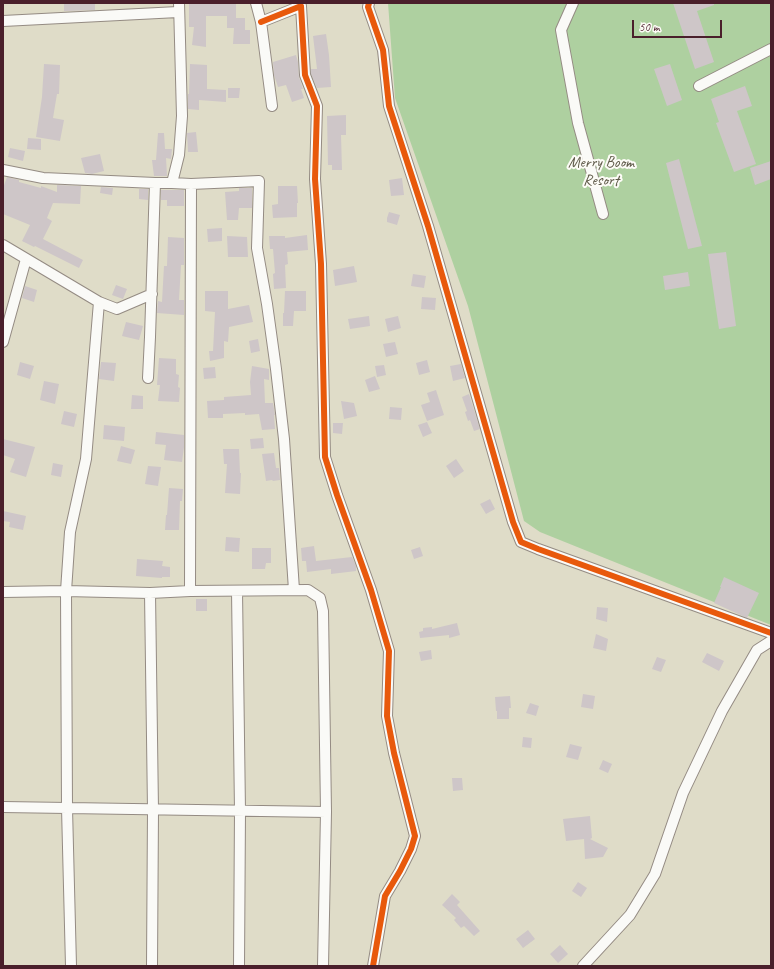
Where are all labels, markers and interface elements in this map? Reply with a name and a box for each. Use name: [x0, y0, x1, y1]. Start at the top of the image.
scale bar: [634, 12, 724, 38]
text: 50 m: [639, 19, 659, 35]
park label: Merry Boom Resort: [568, 153, 634, 191]

